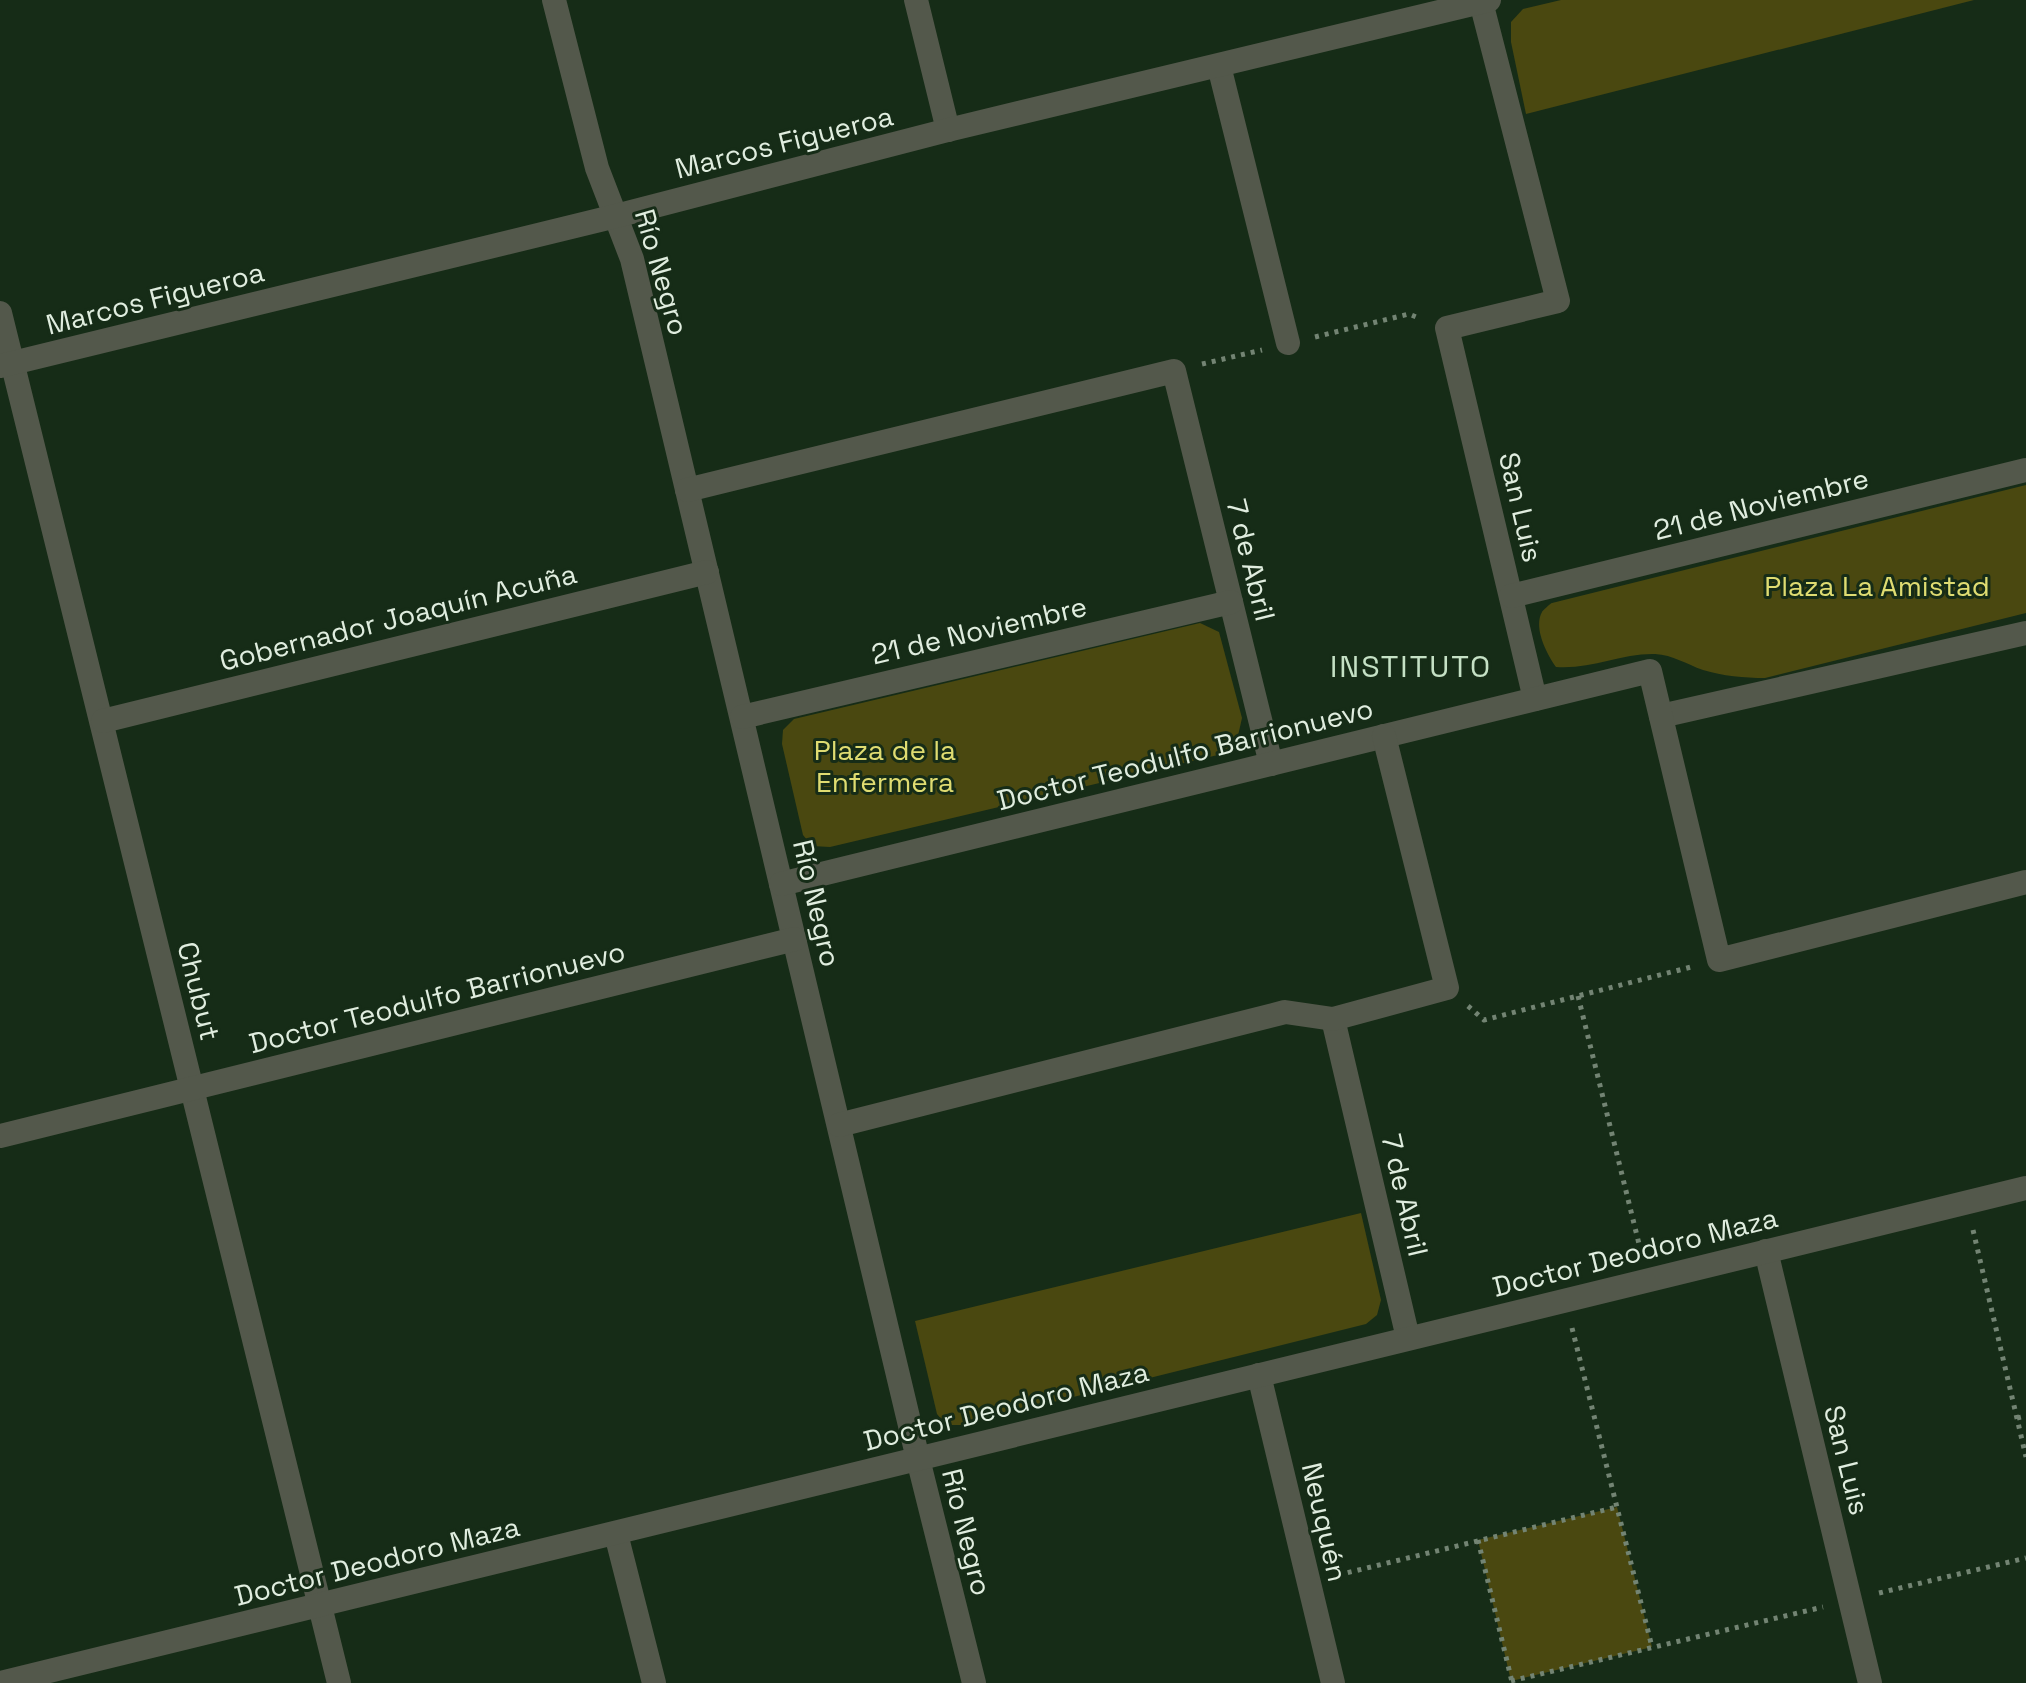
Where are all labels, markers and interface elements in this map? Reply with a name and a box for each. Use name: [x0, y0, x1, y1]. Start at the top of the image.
street label: Marcos Figueroa: [671, 97, 897, 187]
street label: Río Negro: [627, 205, 697, 339]
street label: Marcos Figueroa: [42, 253, 268, 343]
street label: San Luis: [1491, 449, 1551, 565]
street label: 21 de Noviembre: [1650, 460, 1872, 548]
street label: 7 de Abril: [1218, 495, 1284, 625]
street label: Gobernador Joaquín Acuña: [216, 555, 580, 679]
park label: Plaza La Amistad: [1764, 568, 1990, 604]
street label: 21 de Noviembre: [868, 588, 1090, 672]
district label: INSTITUTO: [1330, 647, 1492, 686]
street label: Doctor Teodulfo Barrionuevo: [993, 690, 1377, 818]
park label: Plaza de la Enfermera: [814, 732, 956, 800]
street label: Río Negro: [785, 836, 849, 970]
street label: Doctor Teodulfo Barrionuevo: [245, 933, 629, 1061]
street label: Chubut: [169, 938, 229, 1044]
street label: 7 de Abril: [1373, 1130, 1437, 1260]
street label: Doctor Deodoro Maza: [1489, 1199, 1781, 1305]
street label: Doctor Deodoro Maza: [860, 1353, 1152, 1459]
street label: San Luis: [1816, 1402, 1878, 1518]
street label: Neuquén: [1294, 1459, 1356, 1585]
street label: Río Negro: [934, 1465, 1000, 1599]
street label: Doctor Deodoro Maza: [231, 1508, 523, 1614]

